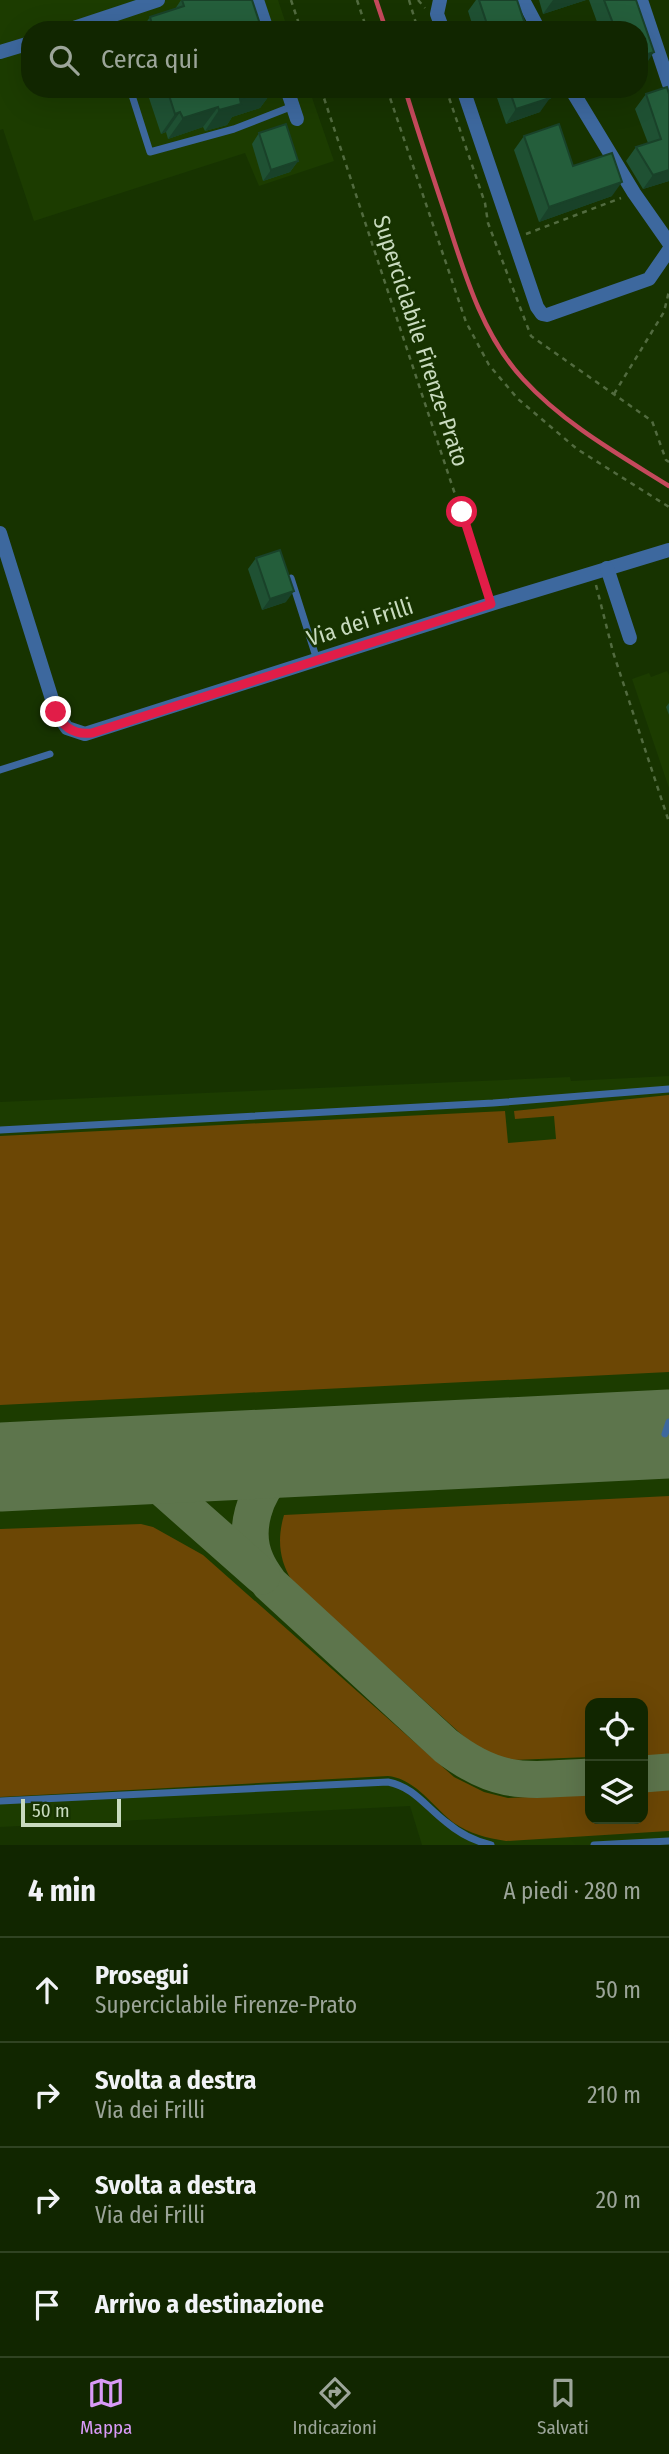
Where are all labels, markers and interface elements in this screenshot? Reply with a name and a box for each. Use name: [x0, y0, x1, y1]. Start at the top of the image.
search box: [21, 21, 648, 98]
icon: search: [45, 41, 83, 79]
text: Cerca qui: [101, 44, 199, 75]
street label: Superciclabile Firenze-Prato: [367, 212, 475, 470]
route start: [446, 496, 477, 527]
street label: Via dei Frilli: [303, 592, 417, 652]
route end: [40, 696, 71, 727]
map controls: [585, 1698, 648, 1824]
button: locate: [585, 1698, 648, 1761]
button: layers: [585, 1761, 648, 1824]
scale bar: [21, 1796, 121, 1828]
text: 50 m: [32, 1799, 70, 1822]
text: 4 min: [28, 1873, 96, 1909]
text: A piedi · 280 m: [504, 1877, 641, 1905]
text: Prosegui: [95, 1960, 189, 1991]
icon: ahead: [28, 1971, 66, 2009]
text: 50 m: [595, 1976, 641, 2004]
text: Superciclabile Firenze-Prato: [95, 1991, 357, 2019]
text: Svolta a destra: [95, 2065, 256, 2096]
icon: right: [28, 2076, 66, 2114]
text: 210 m: [587, 2081, 641, 2109]
text: Via dei Frilli: [95, 2096, 205, 2124]
text: Svolta a destra: [95, 2170, 256, 2201]
icon: right: [28, 2181, 66, 2219]
text: 20 m: [596, 2186, 641, 2214]
text: Via dei Frilli: [95, 2201, 205, 2229]
icon: arrive: [28, 2286, 66, 2324]
text: Arrivo a destinazione: [95, 2289, 324, 2320]
tab: Mappa: [80, 2374, 132, 2439]
tab: Indicazioni: [292, 2374, 377, 2439]
tab: Salvati: [537, 2374, 589, 2439]

